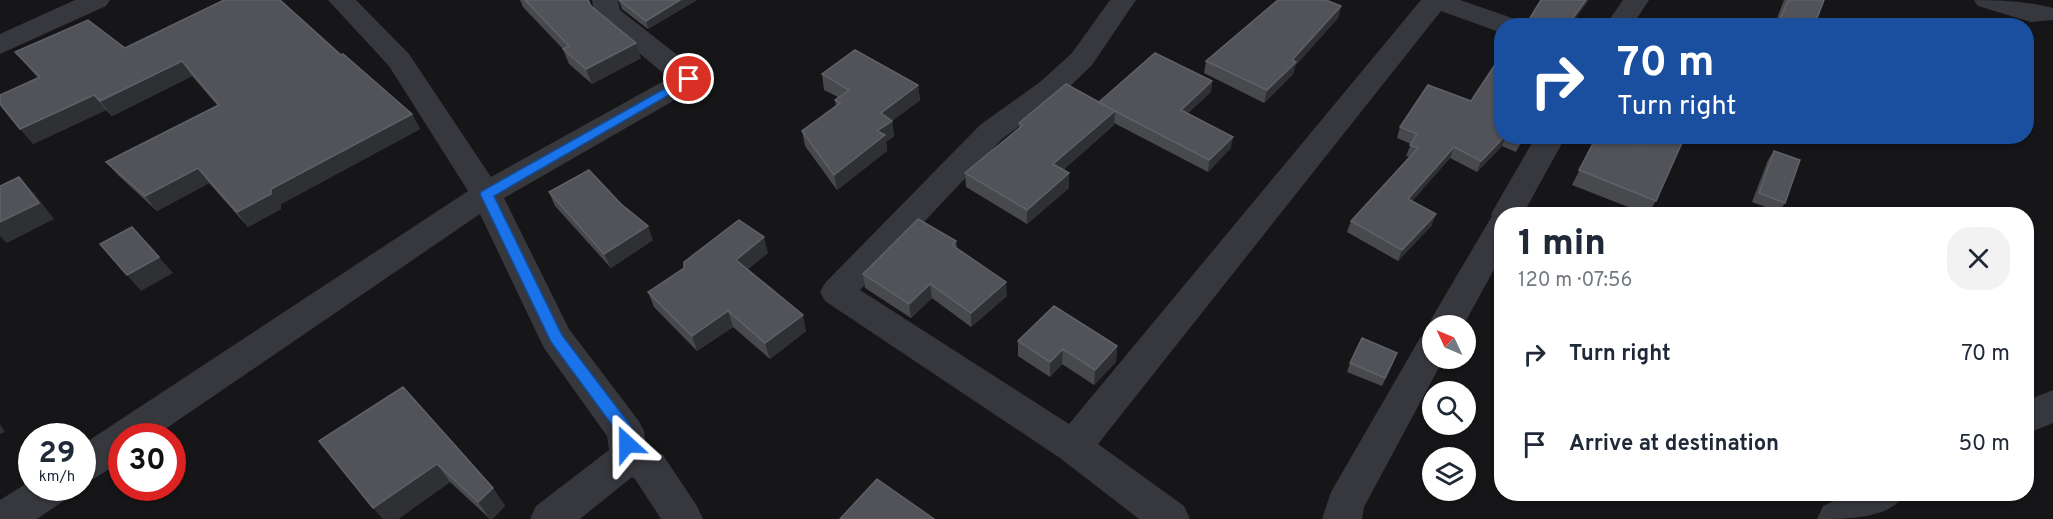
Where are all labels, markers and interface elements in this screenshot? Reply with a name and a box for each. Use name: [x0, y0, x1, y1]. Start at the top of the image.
text: 70 m: [1617, 38, 1715, 91]
icon: right: [1518, 42, 1596, 120]
pin: [663, 53, 714, 104]
icon: arrive: [672, 62, 705, 95]
text: Turn right: [1617, 90, 1736, 124]
text: 1 min: [1518, 222, 1606, 268]
button: close: [1947, 227, 2010, 290]
text: 120 m · 07:56: [1518, 268, 1632, 294]
north arrow: [1422, 315, 1476, 369]
map controls: [1422, 315, 1476, 501]
icon: right: [1518, 338, 1551, 371]
text: Turn right: [1569, 341, 1671, 368]
text: 70 m: [1961, 341, 2010, 368]
button: search: [1422, 381, 1476, 435]
position arrow: [595, 412, 659, 476]
speed limit sign: 30: [108, 423, 186, 501]
icon: arrive: [1518, 428, 1551, 461]
text: Arrive at destination: [1569, 431, 1779, 458]
text: 50 m: [1958, 431, 2010, 458]
text: 29: [39, 436, 75, 473]
button: layers: [1422, 447, 1476, 501]
text: km/h: [39, 468, 75, 487]

